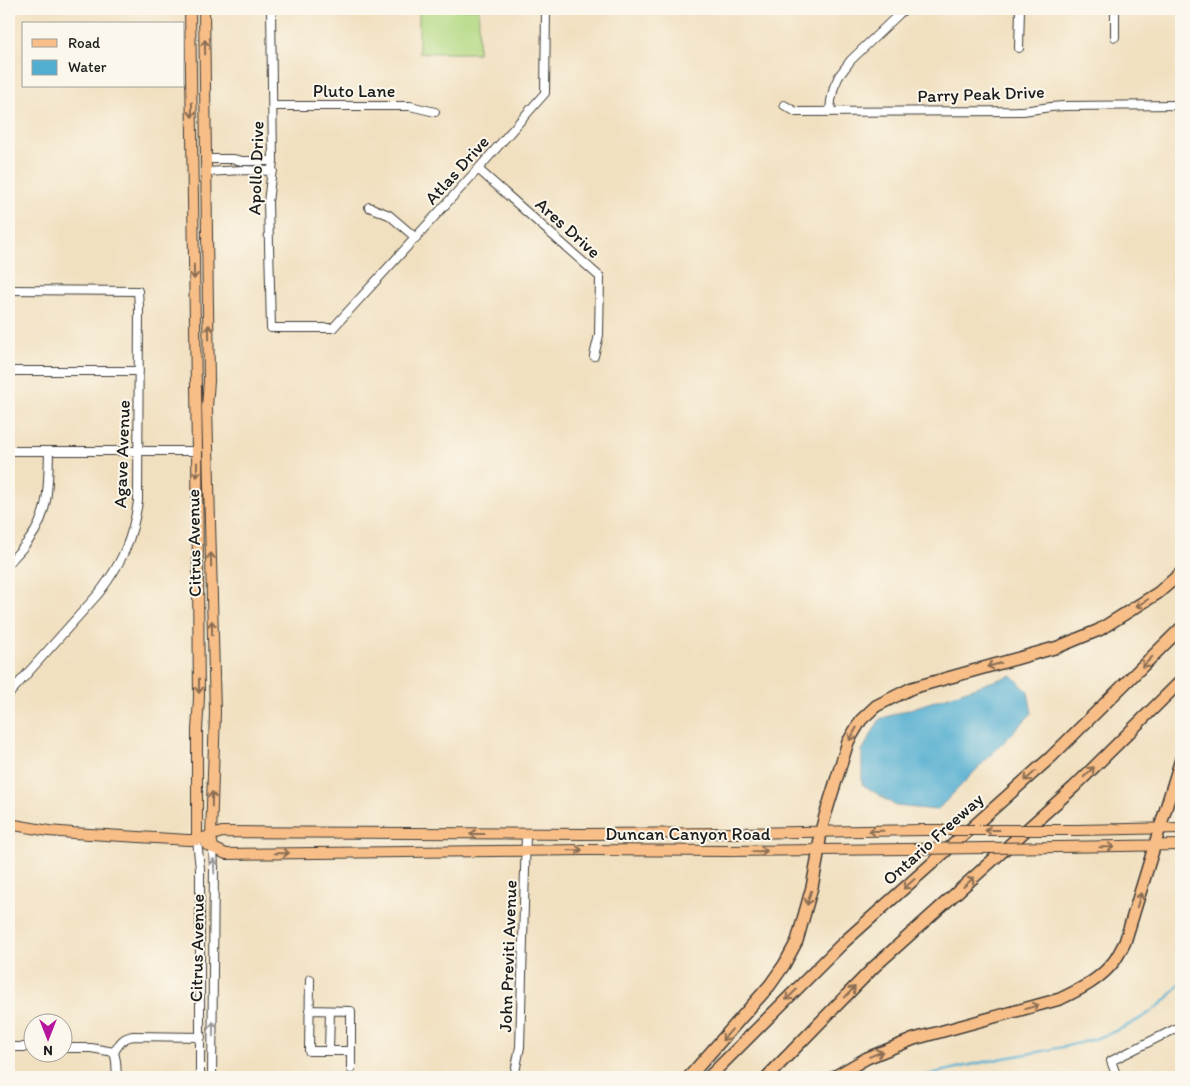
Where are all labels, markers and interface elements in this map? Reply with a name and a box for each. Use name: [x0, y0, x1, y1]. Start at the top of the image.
legend: [22, 22, 185, 88]
text: Road: [68, 34, 101, 52]
one-way arrow: [200, 39, 210, 56]
text: Water: [68, 58, 107, 76]
street label: Pluto Lane: [313, 80, 395, 102]
street label: Parry Peak Drive: [917, 81, 1045, 107]
one-way arrow: [187, 102, 197, 118]
street label: Apollo Drive: [243, 121, 269, 215]
street label: Atlas Drive: [420, 131, 494, 209]
street label: Ares Drive: [531, 193, 605, 263]
one-way arrow: [190, 264, 199, 280]
one-way arrow: [204, 324, 214, 340]
street label: Agave Avenue: [109, 400, 135, 508]
one-way arrow: [192, 462, 202, 478]
street label: Citrus Avenue: [182, 489, 206, 597]
one-way arrow: [206, 553, 216, 569]
one-way arrow: [1136, 598, 1150, 608]
one-way arrow: [208, 620, 217, 636]
one-way arrow: [1141, 656, 1153, 668]
one-way arrow: [986, 661, 1002, 671]
one-way arrow: [194, 678, 204, 694]
one-way arrow: [847, 727, 857, 741]
one-way arrow: [1083, 766, 1095, 778]
one-way arrow: [1023, 770, 1036, 781]
street label: Ontario Freeway: [878, 788, 988, 890]
one-way arrow: [208, 792, 217, 808]
street label: Duncan Canyon Road: [605, 823, 771, 845]
one-way arrow: [984, 825, 1000, 835]
one-way arrow: [868, 826, 884, 836]
one-way arrow: [469, 829, 486, 839]
one-way arrow: [1099, 842, 1115, 851]
one-way arrow: [566, 845, 582, 855]
one-way arrow: [751, 846, 767, 856]
one-way arrow: [274, 849, 290, 858]
one-way arrow: [209, 858, 218, 874]
one-way arrow: [963, 876, 976, 887]
one-way arrow: [902, 878, 915, 890]
street label: John Previti Avenue: [494, 879, 522, 1033]
one-way arrow: [804, 889, 814, 905]
one-way arrow: [1134, 892, 1144, 908]
street label: Citrus Avenue: [185, 894, 209, 1002]
one-way arrow: [844, 986, 856, 998]
one-way arrow: [785, 989, 797, 1001]
one-way arrow: [1023, 1001, 1039, 1011]
north arrow: [22, 1014, 72, 1064]
one-way arrow: [208, 1021, 218, 1037]
one-way arrow: [721, 1028, 732, 1041]
text: N: [43, 1042, 53, 1059]
one-way arrow: [869, 1049, 884, 1058]

